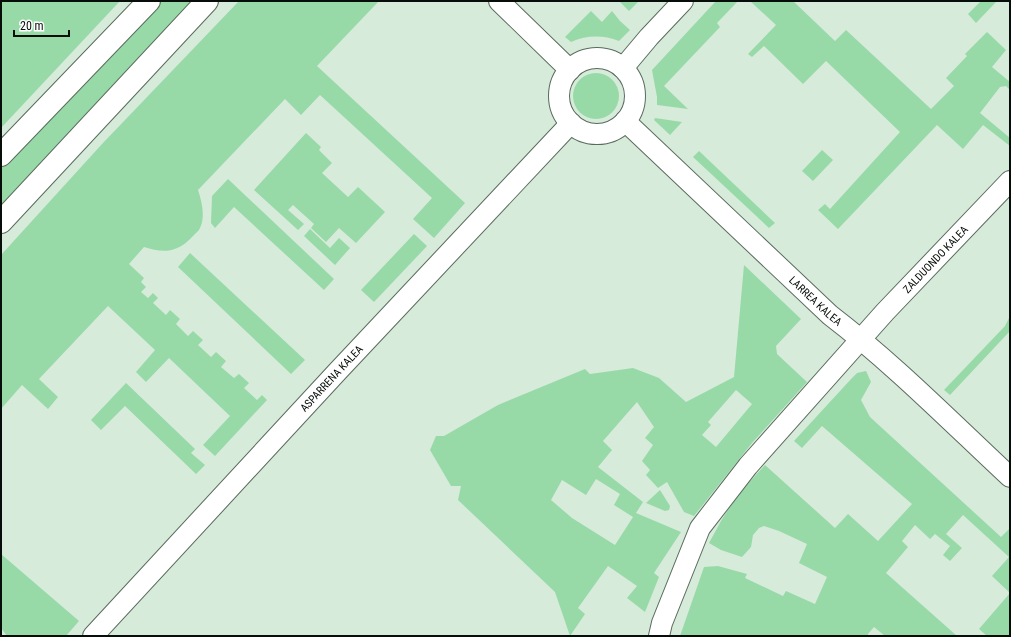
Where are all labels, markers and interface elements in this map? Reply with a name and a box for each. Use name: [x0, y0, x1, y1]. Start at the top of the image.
scale bar: [14, 12, 69, 38]
text: 20 m: [20, 19, 44, 33]
street label: ZALDUONDO KALEA: [900, 222, 971, 296]
street label: LARREA KALEA: [786, 273, 845, 329]
street label: ASPARRENA KALEA: [297, 342, 366, 414]

